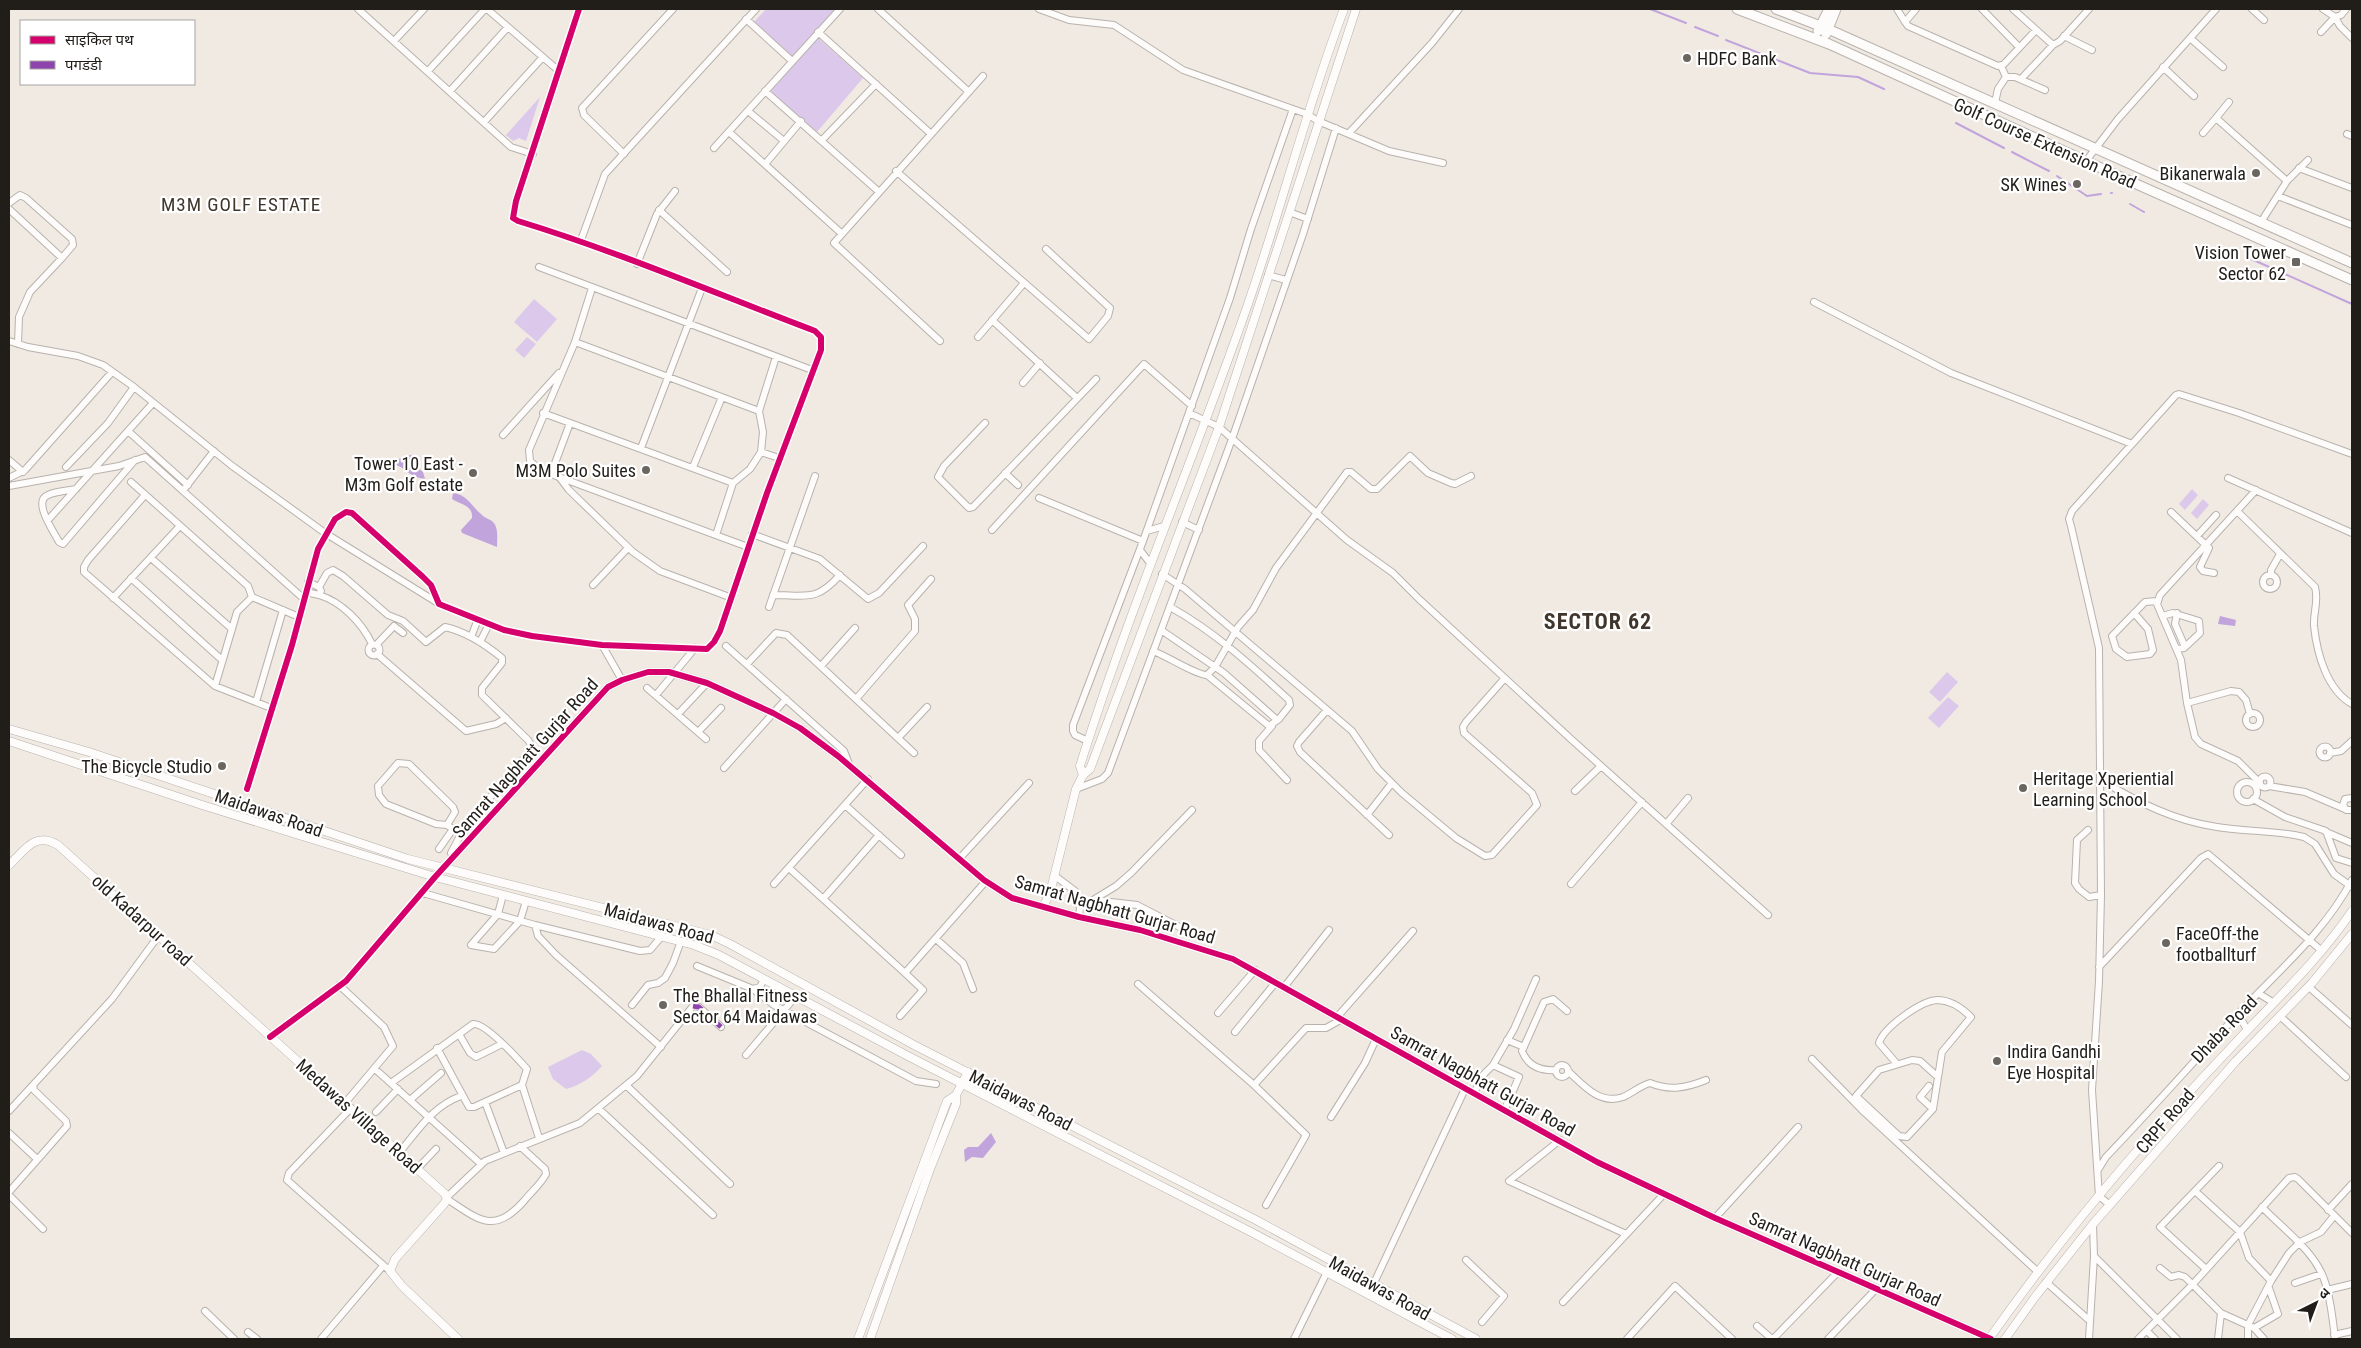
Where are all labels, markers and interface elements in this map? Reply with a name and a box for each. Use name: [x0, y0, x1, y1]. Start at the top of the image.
legend: [20, 20, 195, 85]
text: साइकिल पथ: [65, 31, 134, 49]
place label: HDFC Bank: [1697, 48, 1777, 69]
marker: HDFC Bank: [1681, 52, 1693, 64]
text: पगडंडी: [65, 56, 103, 74]
street label: Golf Course Extension Road: [1951, 93, 2139, 193]
place label: Bikanerwala: [2159, 163, 2246, 184]
marker: Bikanerwala: [2250, 167, 2262, 179]
place label: SK Wines: [2001, 174, 2067, 195]
marker: SK Wines: [2071, 178, 2083, 190]
district label: M3M GOLF ESTATE: [161, 193, 321, 216]
place label: Vision Tower Sector 62: [2195, 242, 2287, 284]
marker: Vision Tower Sector 62: [2290, 256, 2302, 268]
place label: Tower 10 East - M3m Golf estate: [345, 453, 464, 495]
place label: M3M Polo Suites: [515, 460, 636, 481]
marker: M3M Polo Suites: [640, 464, 652, 476]
marker: Tower 10 East - M3m Golf estate: [467, 467, 479, 479]
district label: SECTOR 62: [1544, 609, 1652, 634]
street label: Samrat Nagbhatt Gurjar Road: [448, 674, 602, 842]
place label: The Bicycle Studio: [81, 756, 212, 777]
marker: The Bicycle Studio: [216, 760, 228, 772]
place label: Heritage Xperiential Learning School: [2033, 768, 2174, 810]
marker: Heritage Xperiential Learning School: [2017, 782, 2029, 794]
street label: Maidawas Road: [212, 785, 326, 841]
street label: old Kadarpur road: [88, 870, 196, 970]
street label: Samrat Nagbhatt Gurjar Road: [1012, 870, 1218, 948]
street label: Maidawas Road: [602, 898, 716, 948]
place label: FaceOff-the footballturf: [2176, 923, 2259, 965]
marker: FaceOff-the footballturf: [2160, 937, 2172, 949]
place label: The Bhallal Fitness Sector 64 Maidawas: [673, 985, 817, 1027]
street label: Dhaba Road: [2187, 991, 2261, 1067]
marker: The Bhallal Fitness Sector 64 Maidawas: [657, 999, 669, 1011]
street label: Samrat Nagbhatt Gurjar Road: [1387, 1021, 1579, 1141]
place label: Indira Gandhi Eye Hospital: [2007, 1041, 2101, 1083]
street label: Medawas Village Road: [292, 1054, 426, 1178]
marker: Indira Gandhi Eye Hospital: [1991, 1055, 2003, 1067]
street label: Maidawas Road: [966, 1065, 1076, 1135]
street label: CRPF Road: [2131, 1084, 2199, 1158]
street label: Samrat Nagbhatt Gurjar Road: [1746, 1207, 1944, 1311]
street label: Maidawas Road: [1326, 1251, 1434, 1325]
north arrow: [2291, 1278, 2341, 1328]
text: उ: [2316, 1285, 2334, 1303]

